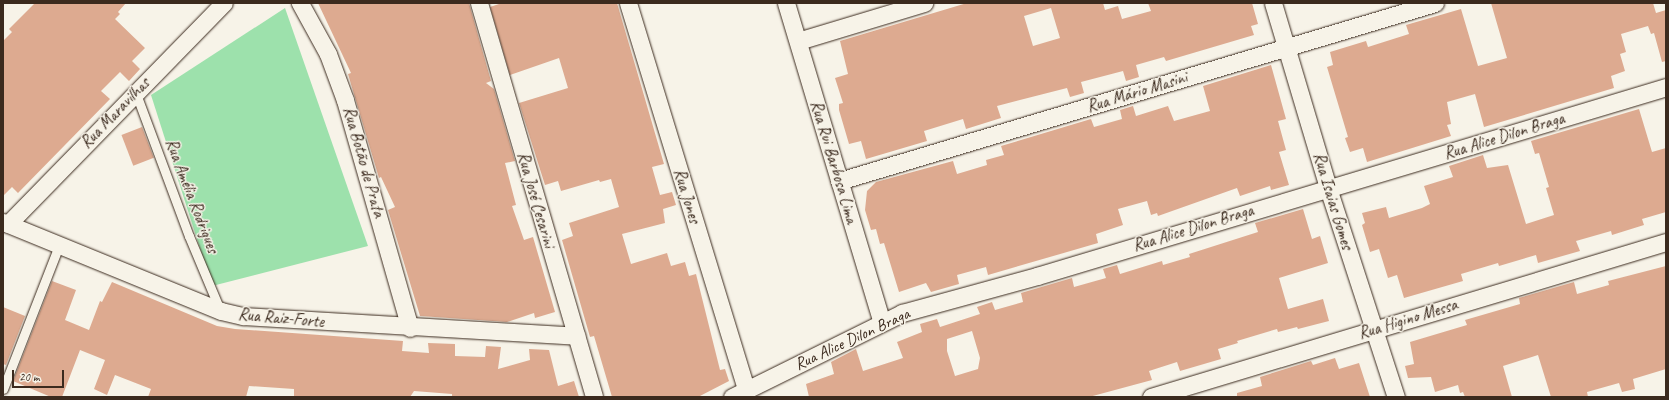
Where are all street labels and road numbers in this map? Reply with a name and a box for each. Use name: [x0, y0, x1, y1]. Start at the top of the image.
street label: Rua Mário Masini: [1084, 67, 1190, 117]
street label: Rua Maravilhas: [76, 73, 154, 153]
street label: Rua Rui Barbosa Lima: [806, 98, 862, 226]
street label: Rua Botão de Prata: [338, 104, 390, 220]
street label: Rua Alice Dilon Braga: [1441, 108, 1567, 164]
street label: Rua Amélia Rodrigues: [161, 136, 223, 256]
street label: Rua José Cesarini: [513, 150, 559, 250]
street label: Rua Isaias Gomes: [1308, 150, 1358, 252]
street label: Rua Jones: [669, 166, 705, 226]
street label: Rua Alice Dilon Braga: [1130, 200, 1256, 256]
street label: Rua Higino Messa: [1356, 294, 1460, 344]
street label: Rua Alice Dilon Braga: [791, 303, 913, 375]
street label: Rua Raiz-Forte: [237, 304, 325, 332]

